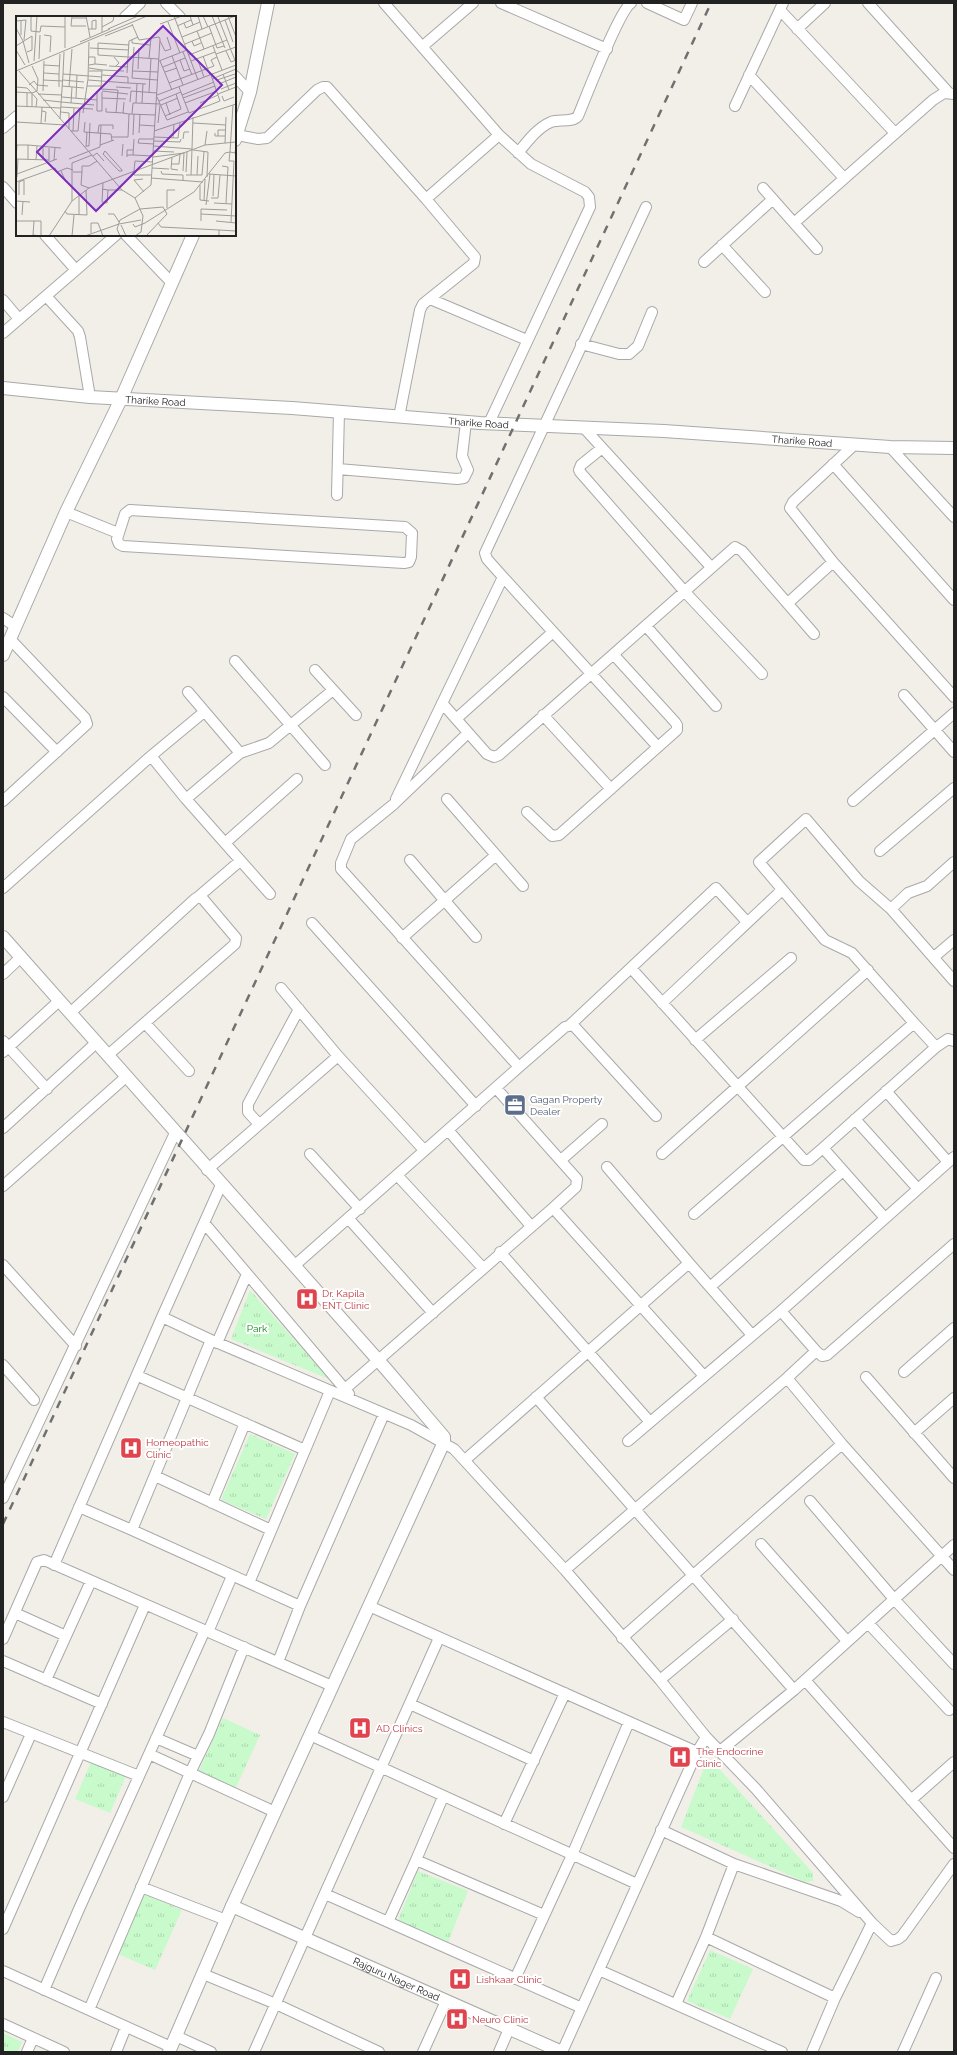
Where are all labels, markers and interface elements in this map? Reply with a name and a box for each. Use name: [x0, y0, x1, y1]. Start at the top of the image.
inset map: [16, 16, 236, 236]
street label: Tharike Road: [125, 394, 186, 408]
street label: Tharike Road: [448, 415, 509, 430]
street label: Tharike Road: [771, 434, 833, 449]
office icon: Gagan Property Dealer: [502, 1092, 528, 1118]
place label: Gagan Property Dealer: [530, 1094, 603, 1117]
hospital icon: Dr. Kapila ENT Clinic: [294, 1286, 320, 1312]
place label: Dr. Kapila ENT Clinic: [322, 1288, 370, 1311]
park label: Park: [247, 1323, 268, 1334]
hospital icon: Homeopathic Clinic: [118, 1435, 144, 1461]
place label: Homeopathic Clinic: [146, 1437, 209, 1460]
hospital icon: AD Clinics: [347, 1715, 373, 1741]
place label: AD Clinics: [376, 1723, 423, 1734]
hospital icon: The Endocrine Clinic: [667, 1744, 693, 1770]
place label: The Endocrine Clinic: [696, 1746, 763, 1769]
street label: Rajguru Nager Road: [351, 1955, 441, 2003]
hospital icon: Lishkaar Clinic: [447, 1966, 473, 1992]
place label: Lishkaar Clinic: [476, 1974, 542, 1985]
hospital icon: Neuro Clinic: [444, 2006, 470, 2032]
place label: Neuro Clinic: [472, 2014, 529, 2025]

